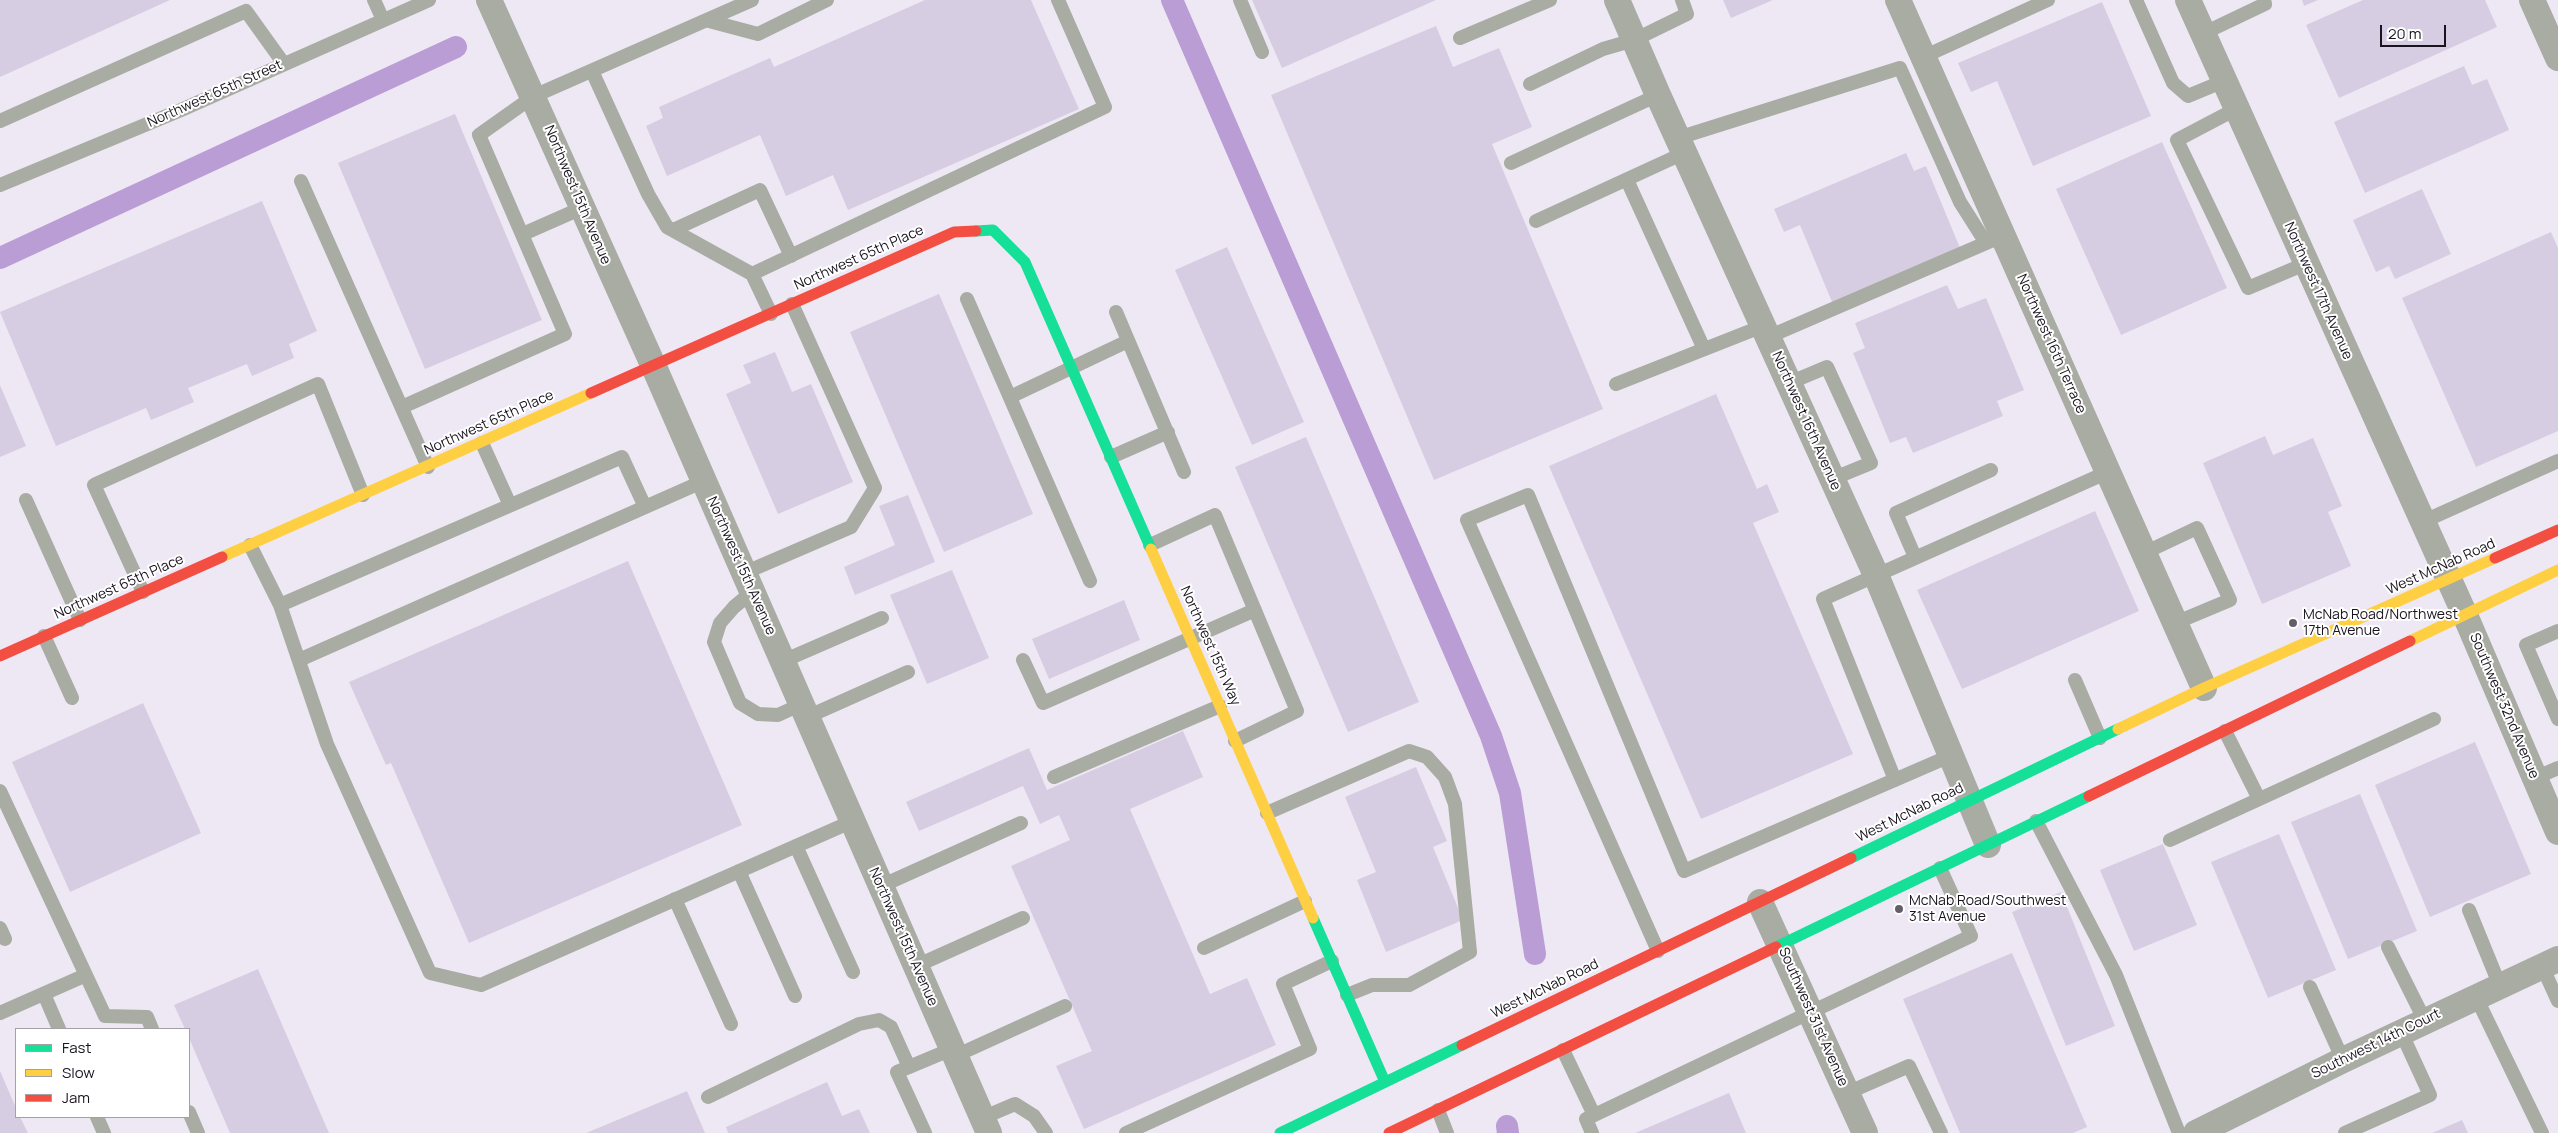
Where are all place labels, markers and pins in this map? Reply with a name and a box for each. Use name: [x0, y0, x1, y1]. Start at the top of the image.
place label: McNab Road/Northwest 17th Avenue: [2303, 607, 2458, 640]
marker: McNab Road/Northwest 17th Avenue: [2287, 617, 2299, 629]
place label: McNab Road/Southwest 31st Avenue: [1909, 893, 2066, 926]
marker: McNab Road/Southwest 31st Avenue: [1893, 903, 1905, 915]

